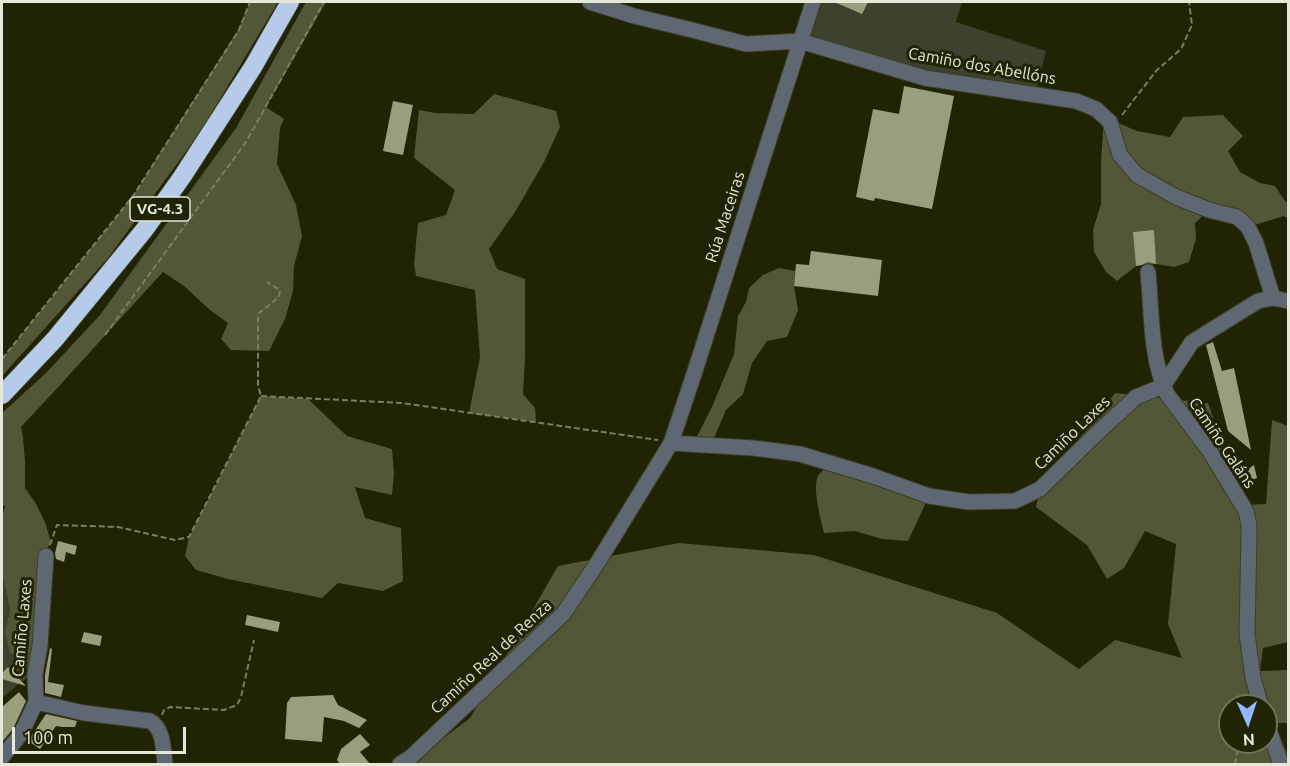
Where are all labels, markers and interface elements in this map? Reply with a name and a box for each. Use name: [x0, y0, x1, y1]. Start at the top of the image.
street label: Camiño dos Abellóns: [907, 44, 1057, 88]
street label: Rúa Maceiras: [701, 169, 749, 265]
road number: VG-4.3: [130, 197, 190, 221]
street label: Camiño Laxes: [1030, 392, 1114, 474]
street label: Camiño Galáns: [1185, 394, 1259, 492]
street label: Camiño Laxes: [8, 578, 36, 678]
street label: Camiño Real de Renza: [427, 596, 555, 718]
north arrow: [1218, 694, 1278, 754]
scale bar: [15, 715, 189, 753]
text: 100 m: [23, 727, 73, 747]
text: N: [1242, 731, 1255, 749]

